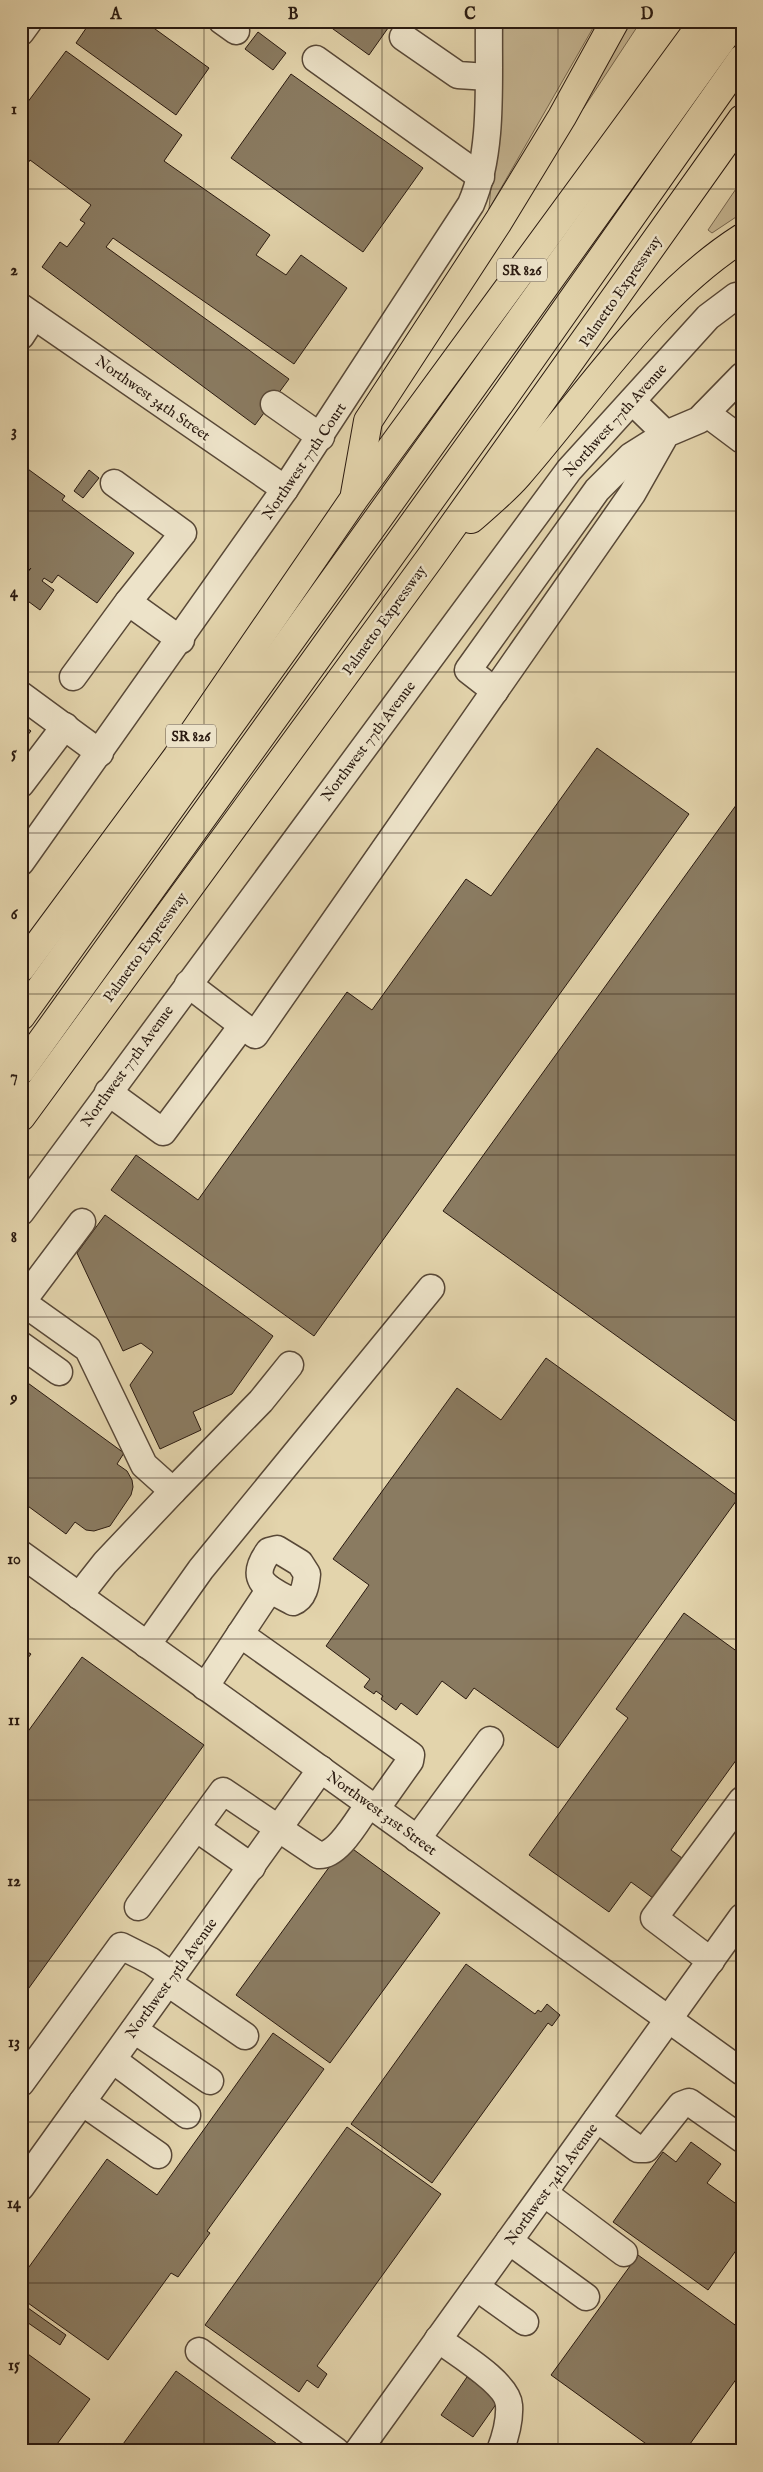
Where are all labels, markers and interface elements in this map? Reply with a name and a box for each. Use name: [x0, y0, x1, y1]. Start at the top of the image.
text: A: [110, 5, 123, 25]
text: B: [288, 5, 299, 25]
text: C: [464, 5, 476, 25]
text: D: [641, 5, 654, 25]
text: 1: [11, 100, 17, 120]
street label: Palmetto Expressway: [575, 231, 666, 351]
road number: SR 826: [497, 258, 547, 282]
text: 2: [10, 261, 18, 281]
street label: Northwest 34th Street: [92, 352, 214, 445]
street label: Northwest 77th Avenue: [560, 360, 671, 481]
street label: Northwest 77th Court: [258, 399, 351, 523]
text: 3: [11, 422, 17, 442]
street label: Palmetto Expressway: [338, 561, 431, 679]
text: 4: [10, 583, 19, 603]
street label: Northwest 77th Avenue: [317, 677, 420, 805]
road number: SR 826: [166, 724, 216, 748]
text: 5: [11, 744, 17, 764]
street label: Palmetto Expressway: [99, 888, 192, 1006]
text: 6: [11, 905, 19, 925]
street label: Northwest 77th Avenue: [77, 1002, 178, 1131]
text: 7: [10, 1067, 18, 1087]
text: 8: [11, 1228, 17, 1248]
text: 9: [10, 1389, 18, 1409]
text: 10: [7, 1550, 21, 1570]
text: 11: [8, 1711, 20, 1731]
street label: Northwest 31st Street: [323, 1767, 440, 1860]
text: 12: [7, 1872, 21, 1892]
street label: Northwest 75th Avenue: [121, 1914, 221, 2042]
text: 13: [8, 2033, 20, 2053]
street label: Northwest 74th Avenue: [501, 2120, 602, 2249]
text: 14: [7, 2194, 22, 2214]
text: 15: [8, 2356, 20, 2376]

